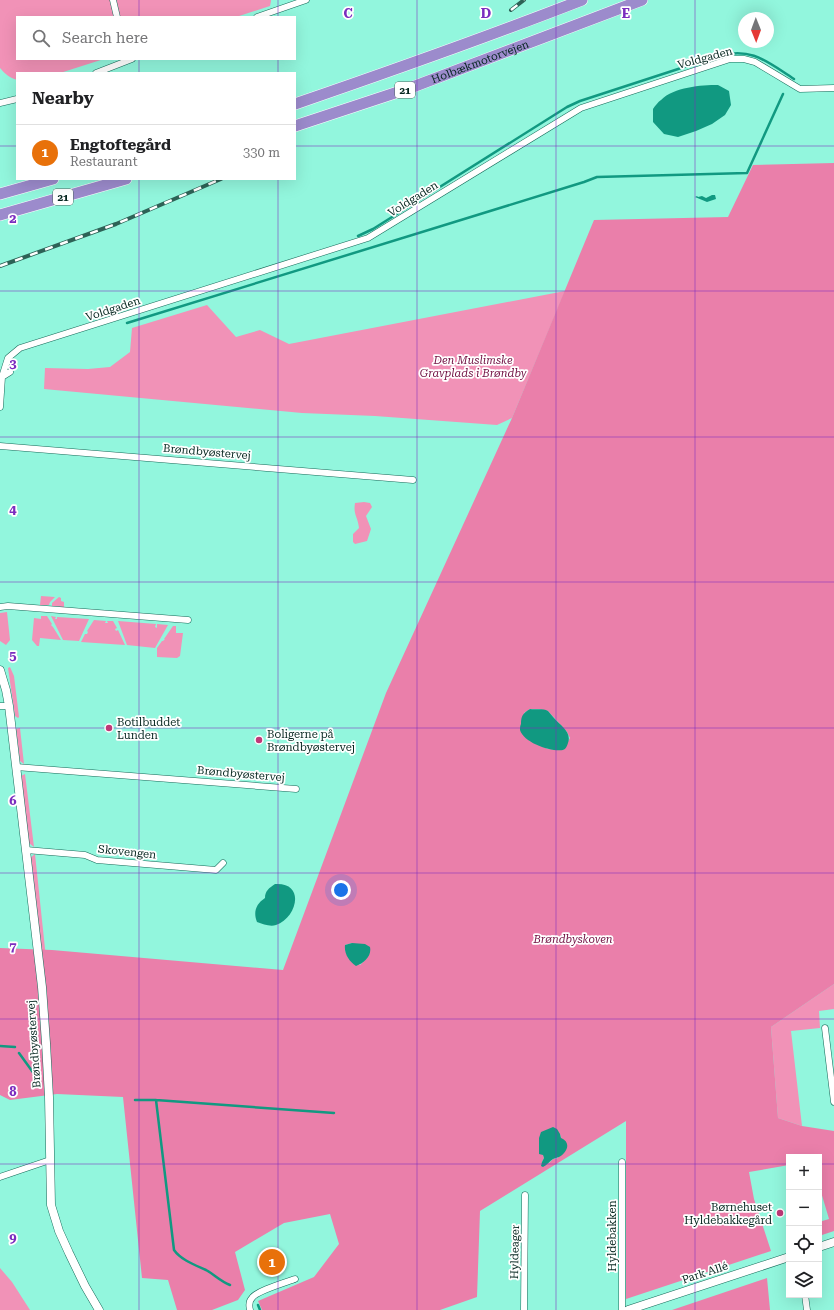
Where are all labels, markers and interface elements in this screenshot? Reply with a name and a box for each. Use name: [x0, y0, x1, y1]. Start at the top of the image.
text: C: [343, 6, 353, 21]
text: D: [481, 6, 491, 21]
text: E: [622, 6, 630, 21]
north arrow: [738, 12, 774, 48]
search box: [16, 16, 296, 60]
icon: search: [30, 27, 52, 49]
text: Search here: [62, 29, 148, 47]
street label: Holbækmotorvejen: [429, 37, 531, 86]
street label: Voldgaden: [676, 44, 734, 72]
road number: 21: [395, 82, 415, 98]
text: Nearby: [32, 88, 94, 108]
text: Engtoftegård: [70, 136, 171, 154]
text: 1: [41, 145, 49, 160]
text: 330 m: [243, 145, 280, 160]
text: Restaurant: [70, 154, 138, 169]
street label: Voldgaden: [386, 179, 440, 219]
road number: 21: [53, 189, 73, 205]
text: 2: [9, 211, 17, 226]
street label: Voldgaden: [84, 294, 142, 324]
park label: Den Muslimske Gravplads i Brøndby: [420, 354, 527, 380]
text: 3: [9, 356, 17, 371]
street label: Brøndbyøstervej: [163, 442, 251, 462]
text: 4: [9, 502, 17, 517]
text: 5: [9, 648, 17, 663]
place label: Botilbuddet Lunden: [117, 716, 180, 742]
marker: Botilbuddet Lunden: [104, 723, 114, 733]
place label: Boligerne på Brøndbyøstervej: [267, 728, 355, 754]
marker: Boligerne på Brøndbyøstervej: [254, 735, 264, 745]
street label: Brøndbyøstervej: [197, 764, 285, 784]
text: 6: [9, 793, 17, 808]
street label: Skovengen: [97, 842, 157, 862]
your location: [331, 880, 351, 900]
park label: Brøndbyskoven: [532, 933, 613, 946]
text: 7: [9, 939, 17, 954]
street label: Brøndbyøstervej: [24, 1000, 44, 1088]
text: 8: [9, 1084, 17, 1099]
map controls: [786, 1154, 822, 1298]
button: +: [786, 1154, 822, 1190]
button: −: [786, 1190, 822, 1226]
street label: Hyldebakken: [606, 1200, 619, 1272]
place label: Børnehuset Hyldebakkegård: [684, 1201, 772, 1227]
marker: Børnehuset Hyldebakkegård: [775, 1208, 785, 1218]
street label: Hyldeager: [508, 1224, 522, 1279]
button: locate: [786, 1226, 822, 1262]
text: 9: [9, 1230, 17, 1245]
pin: 1: [259, 1247, 285, 1277]
street label: Park Allé: [680, 1259, 730, 1287]
button: layers: [786, 1262, 822, 1298]

